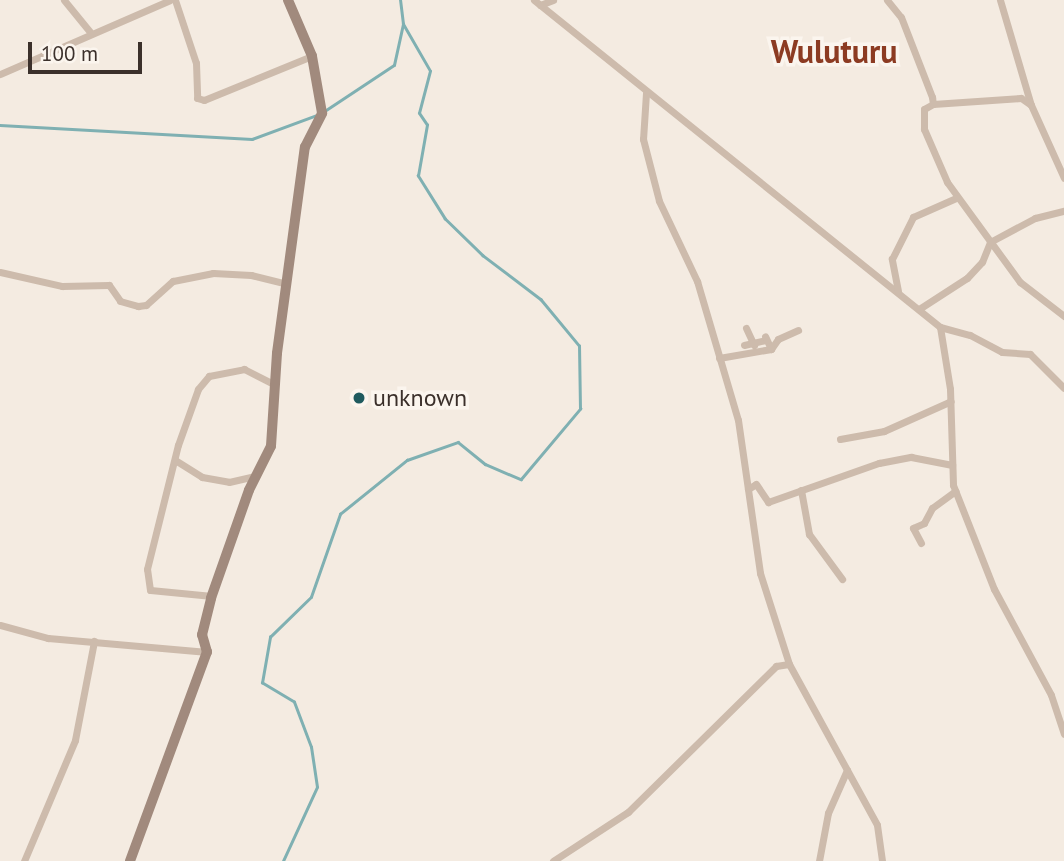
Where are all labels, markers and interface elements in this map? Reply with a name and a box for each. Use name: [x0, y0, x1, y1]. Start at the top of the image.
scale bar: [32, 28, 145, 72]
district label: Wuluturu: [771, 32, 897, 70]
text: 100 m: [41, 40, 98, 67]
place label: unknown: [373, 384, 467, 412]
marker: unknown: [351, 390, 367, 406]

